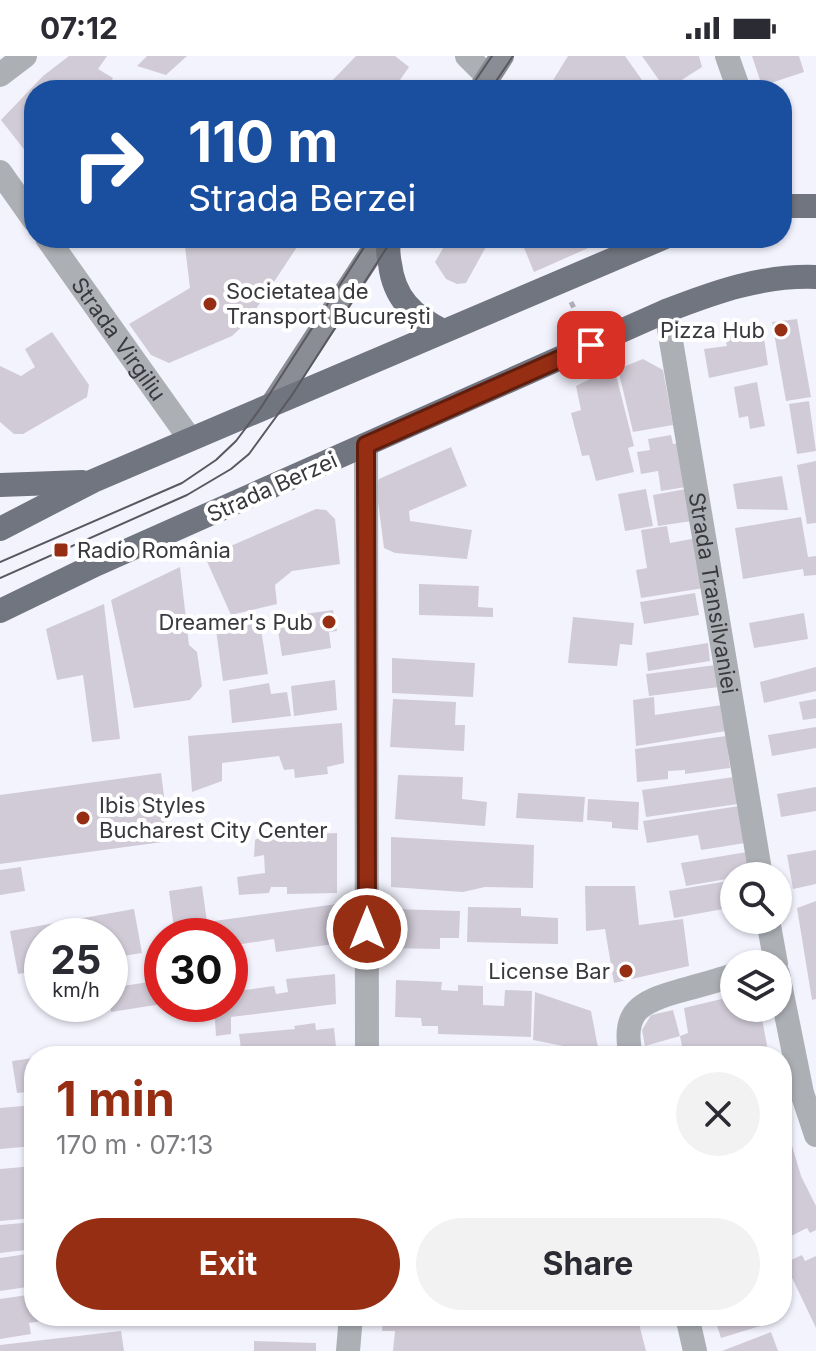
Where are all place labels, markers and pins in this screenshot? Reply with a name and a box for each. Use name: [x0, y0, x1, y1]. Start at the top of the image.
place label: Societatea de Transport București: [226, 278, 431, 330]
marker: Societatea de Transport București: [201, 295, 219, 313]
pin: [557, 311, 625, 379]
place label: Pizza Hub: [660, 317, 765, 343]
marker: Pizza Hub: [772, 321, 790, 339]
place label: Radio România: [77, 537, 231, 563]
marker: Radio România: [52, 541, 70, 559]
place label: Dreamer's Pub: [159, 609, 313, 635]
marker: Dreamer's Pub: [320, 613, 338, 631]
place label: Ibis Styles Bucharest City Center: [99, 792, 328, 843]
marker: Ibis Styles Bucharest City Center: [74, 809, 92, 827]
place label: License Bar: [488, 958, 610, 984]
marker: License Bar: [617, 962, 635, 980]

